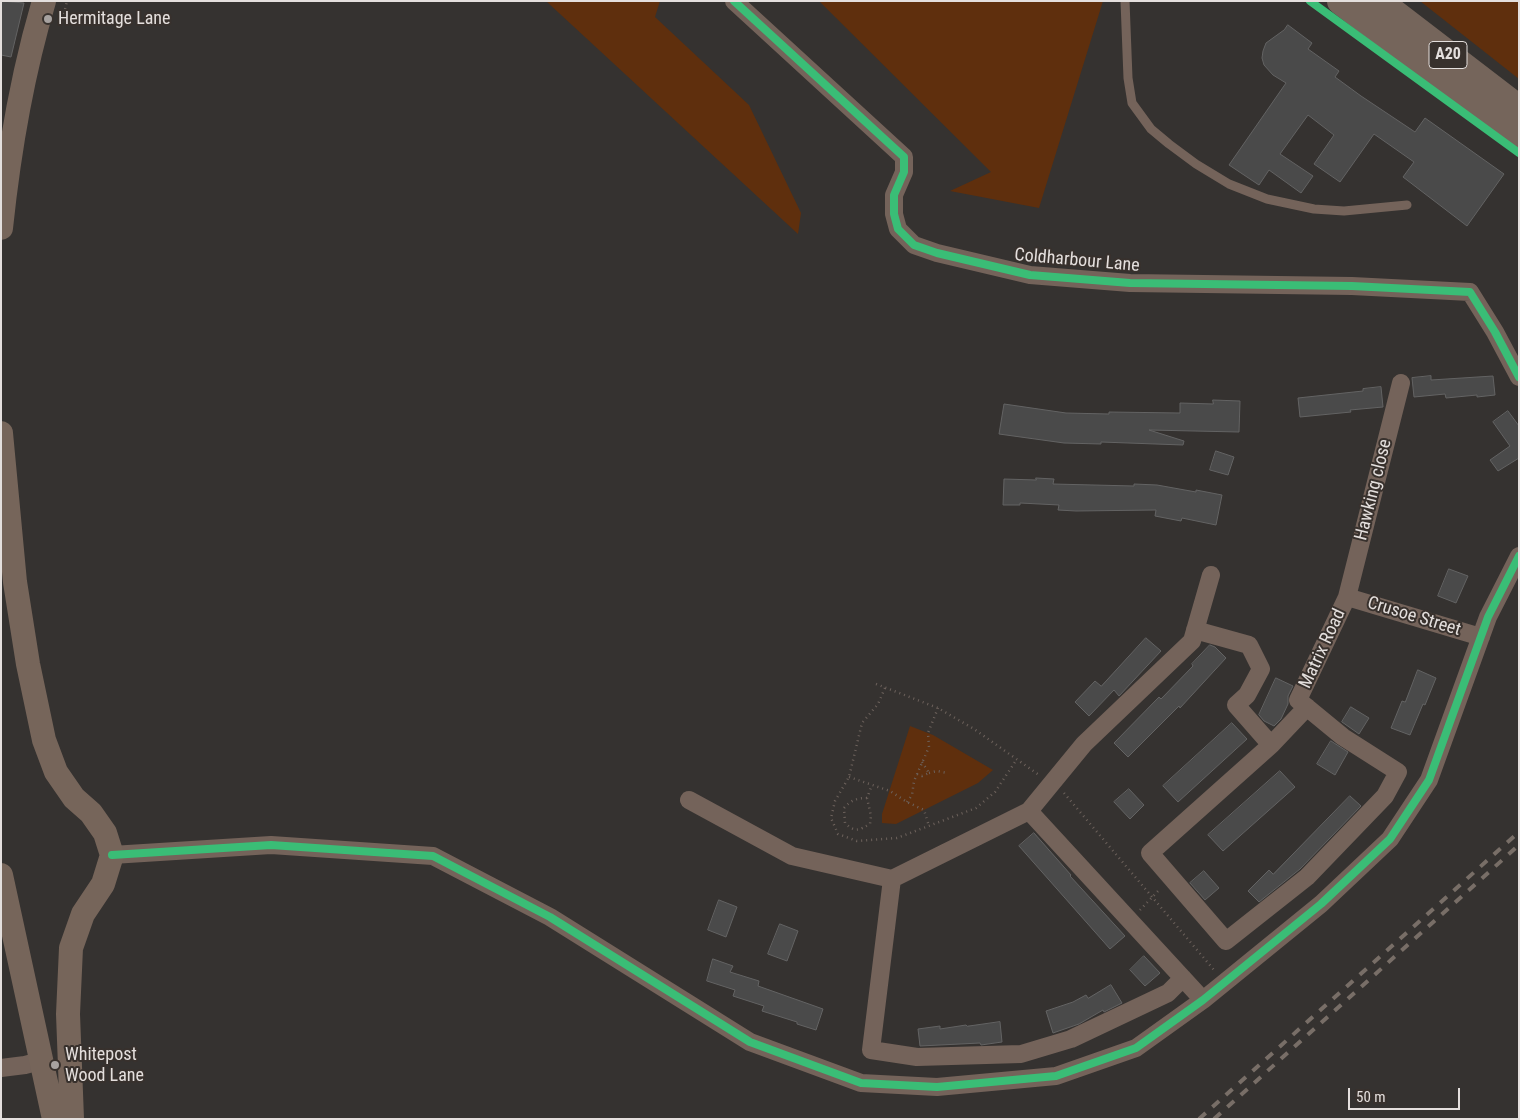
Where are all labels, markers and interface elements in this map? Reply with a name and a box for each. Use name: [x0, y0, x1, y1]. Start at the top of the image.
place label: Hermitage Lane: [58, 8, 170, 30]
marker: Hermitage Lane: [42, 13, 54, 25]
road number: A20: [1429, 42, 1467, 68]
street label: Coldharbour Lane: [1013, 245, 1141, 277]
street label: Hawking close: [1351, 437, 1397, 543]
street label: Crusoe Street: [1365, 593, 1463, 641]
street label: Matrix Road: [1295, 606, 1351, 692]
place label: Whitepost Wood Lane: [65, 1044, 144, 1086]
marker: Whitepost Wood Lane: [49, 1059, 61, 1071]
scale bar: [1350, 1078, 1462, 1110]
text: 50 m: [1356, 1088, 1386, 1106]

